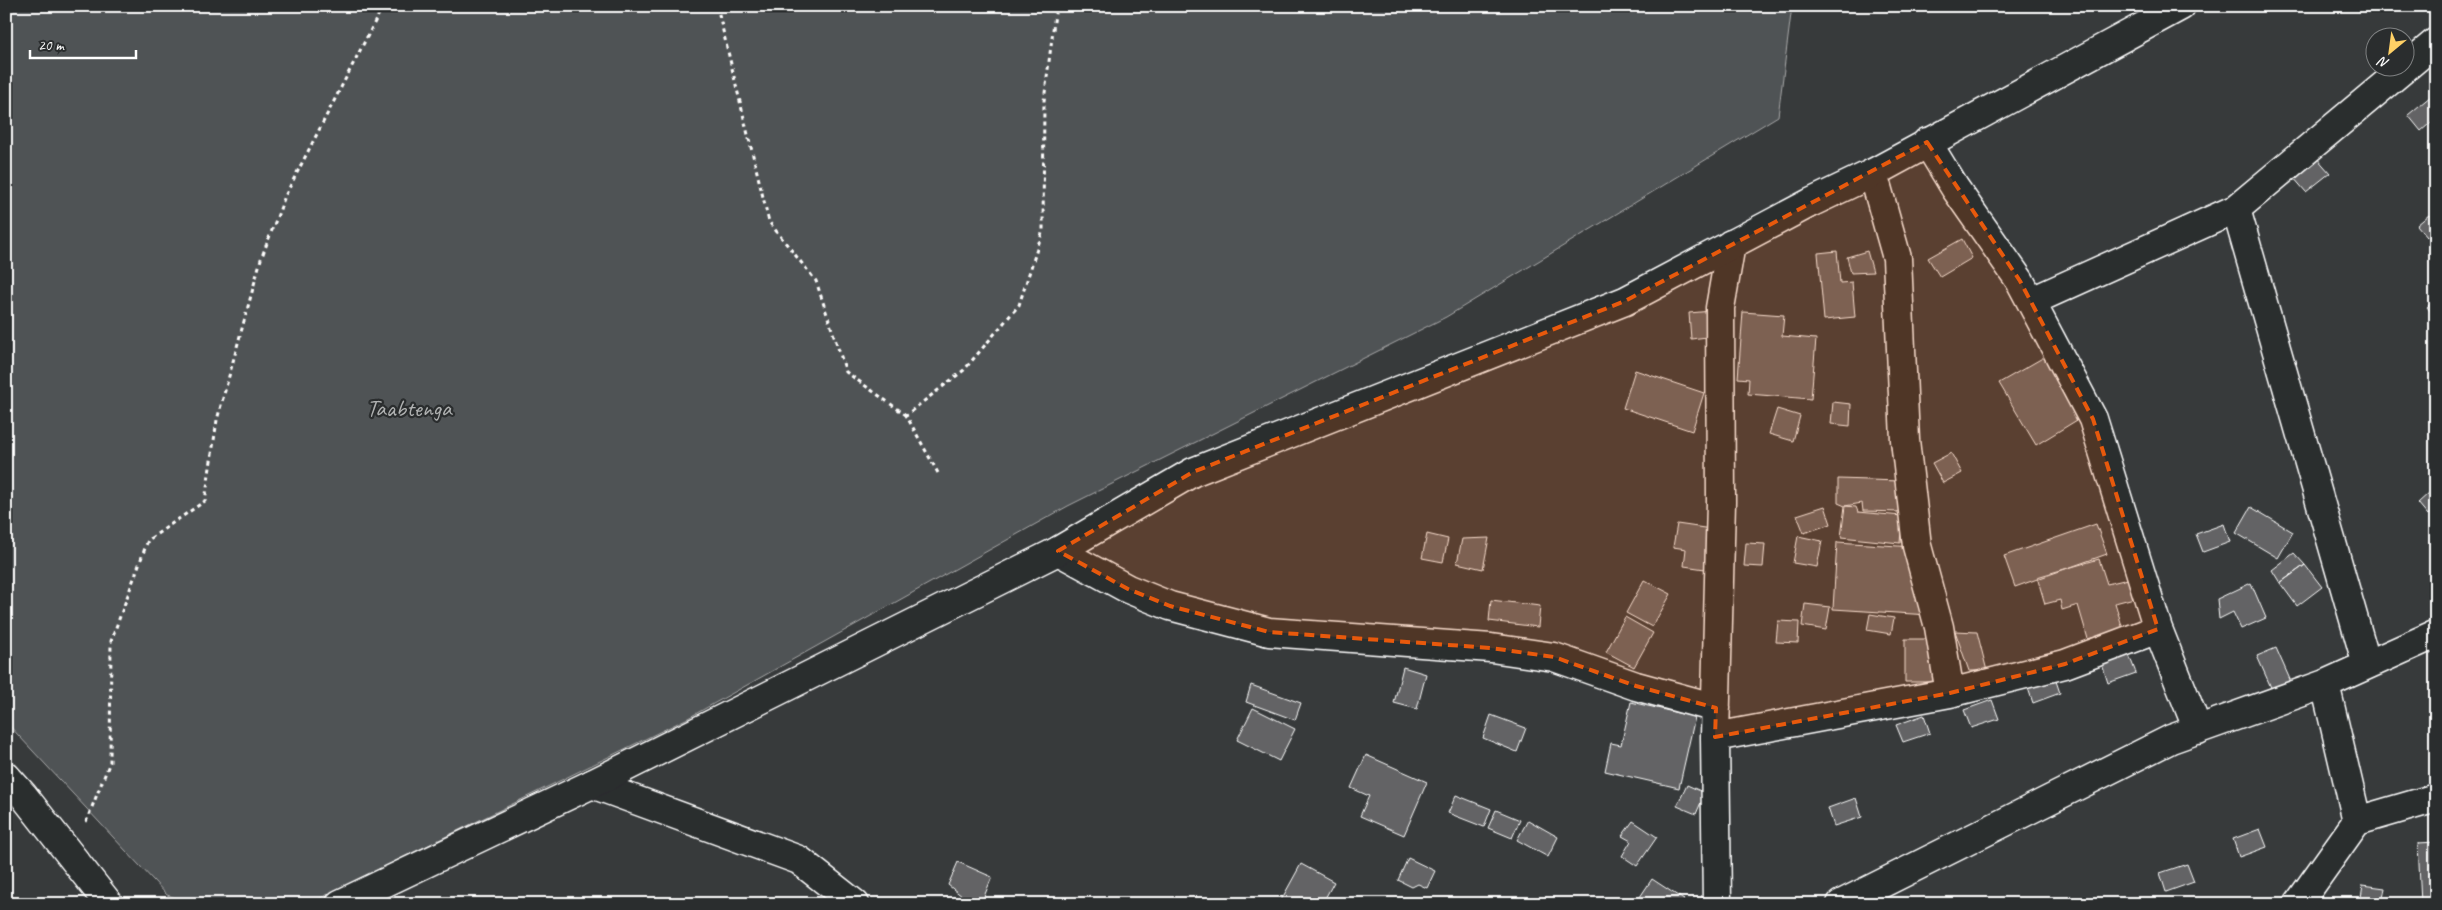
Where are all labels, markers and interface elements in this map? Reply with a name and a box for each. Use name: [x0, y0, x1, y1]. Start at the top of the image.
scale bar: [30, 28, 136, 60]
north arrow: [2364, 28, 2414, 78]
text: 20 m: [38, 36, 65, 55]
text: N: [2374, 52, 2392, 72]
park label: Taabtenga: [367, 393, 453, 423]

